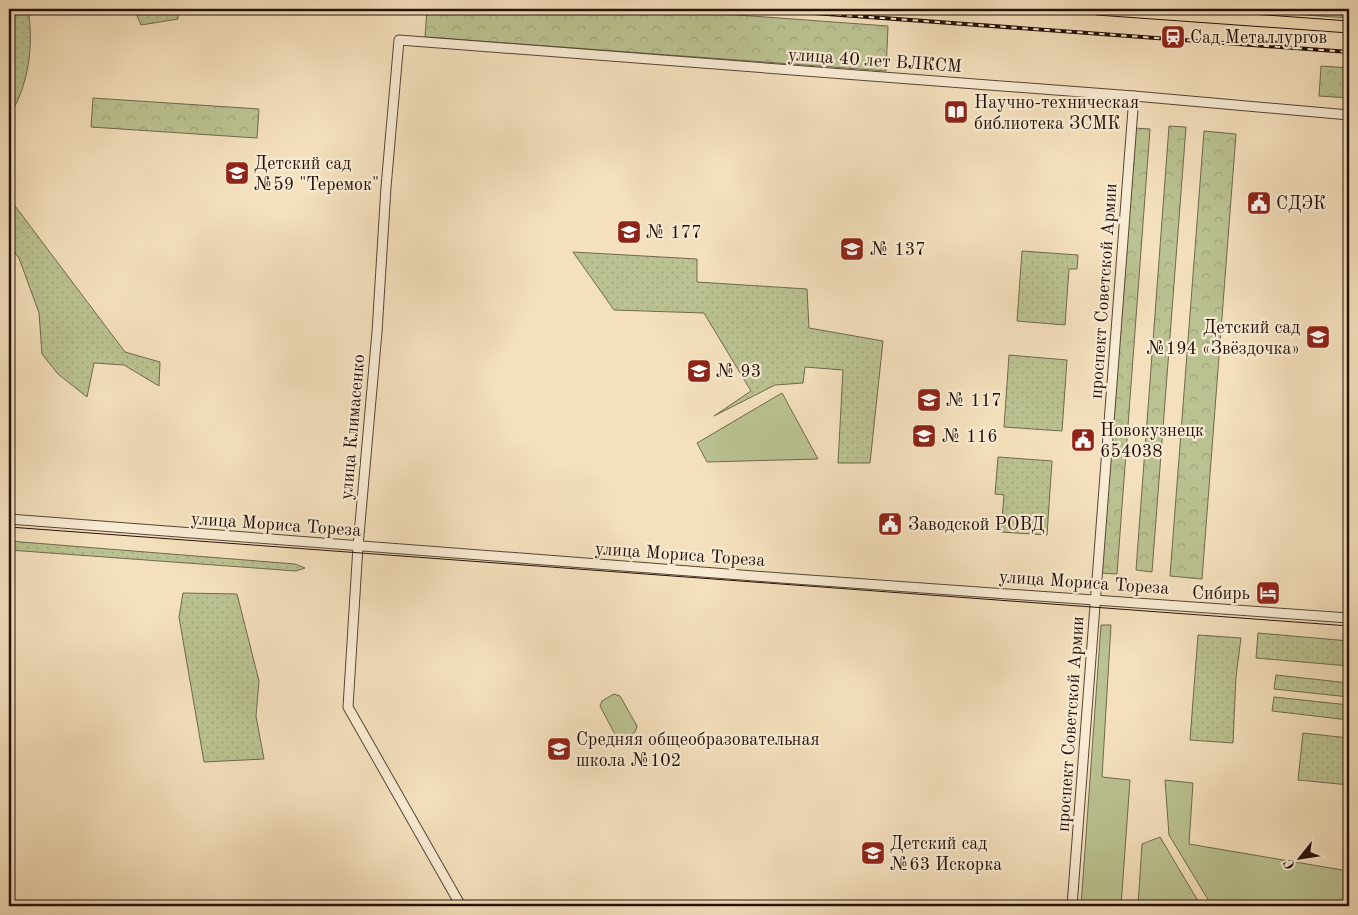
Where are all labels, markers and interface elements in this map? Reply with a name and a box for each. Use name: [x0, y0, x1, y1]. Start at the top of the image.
station icon: Сад Металлургов: [1160, 24, 1186, 50]
place label: Сад Металлургов: [1190, 29, 1327, 47]
street label: улица 40 лет ВЛКСМ: [787, 46, 963, 76]
place label: Научно-техническая библиотека ЗСМК: [974, 94, 1139, 133]
library icon: Научно-техническая библиотека ЗСМК: [943, 99, 969, 125]
place label: Детский сад №59 "Теремок": [254, 155, 379, 194]
school or university icon: Детский сад №59 "Теремок": [224, 160, 250, 186]
street label: проспект Советской Армии: [1087, 182, 1121, 400]
public building icon: СДЭК: [1246, 190, 1272, 216]
place label: СДЭК: [1276, 195, 1326, 213]
school or university icon: № 177: [616, 219, 642, 245]
place label: № 177: [646, 224, 702, 242]
school or university icon: № 137: [839, 236, 865, 262]
place label: № 137: [870, 241, 926, 259]
place label: Детский сад №194 «Звёздочка»: [1146, 319, 1300, 358]
school or university icon: Детский сад №194 «Звёздочка»: [1305, 324, 1331, 350]
street label: улица Климасенко: [338, 353, 368, 501]
school or university icon: № 93: [686, 358, 712, 384]
place label: № 93: [716, 363, 761, 381]
school or university icon: № 117: [916, 387, 942, 413]
place label: № 117: [946, 392, 1002, 410]
place label: Новокузнецк 654038: [1100, 422, 1204, 461]
school or university icon: № 116: [911, 423, 937, 449]
public building icon: Новокузнецк 654038: [1070, 427, 1096, 453]
place label: № 116: [942, 428, 998, 446]
street label: улица Мориса Тореза: [190, 510, 362, 540]
public building icon: Заводской РОВД: [877, 511, 903, 537]
place label: Заводской РОВД: [908, 516, 1045, 534]
street label: улица Мориса Тореза: [594, 540, 766, 570]
street label: улица Мориса Тореза: [998, 568, 1170, 598]
hotel icon: Сибирь: [1255, 580, 1281, 606]
place label: Сибирь: [1192, 585, 1250, 603]
street label: проспект Советской Армии: [1054, 615, 1088, 833]
place label: Средняя общеобразовательная школа №102: [576, 731, 820, 770]
school or university icon: Средняя общеобразовательная школа №102: [546, 736, 572, 762]
north arrow: [1276, 832, 1326, 882]
place label: Детский сад №63 Искорка: [890, 835, 1002, 874]
school or university icon: Детский сад №63 Искорка: [860, 840, 886, 866]
text: С: [1281, 856, 1298, 872]

